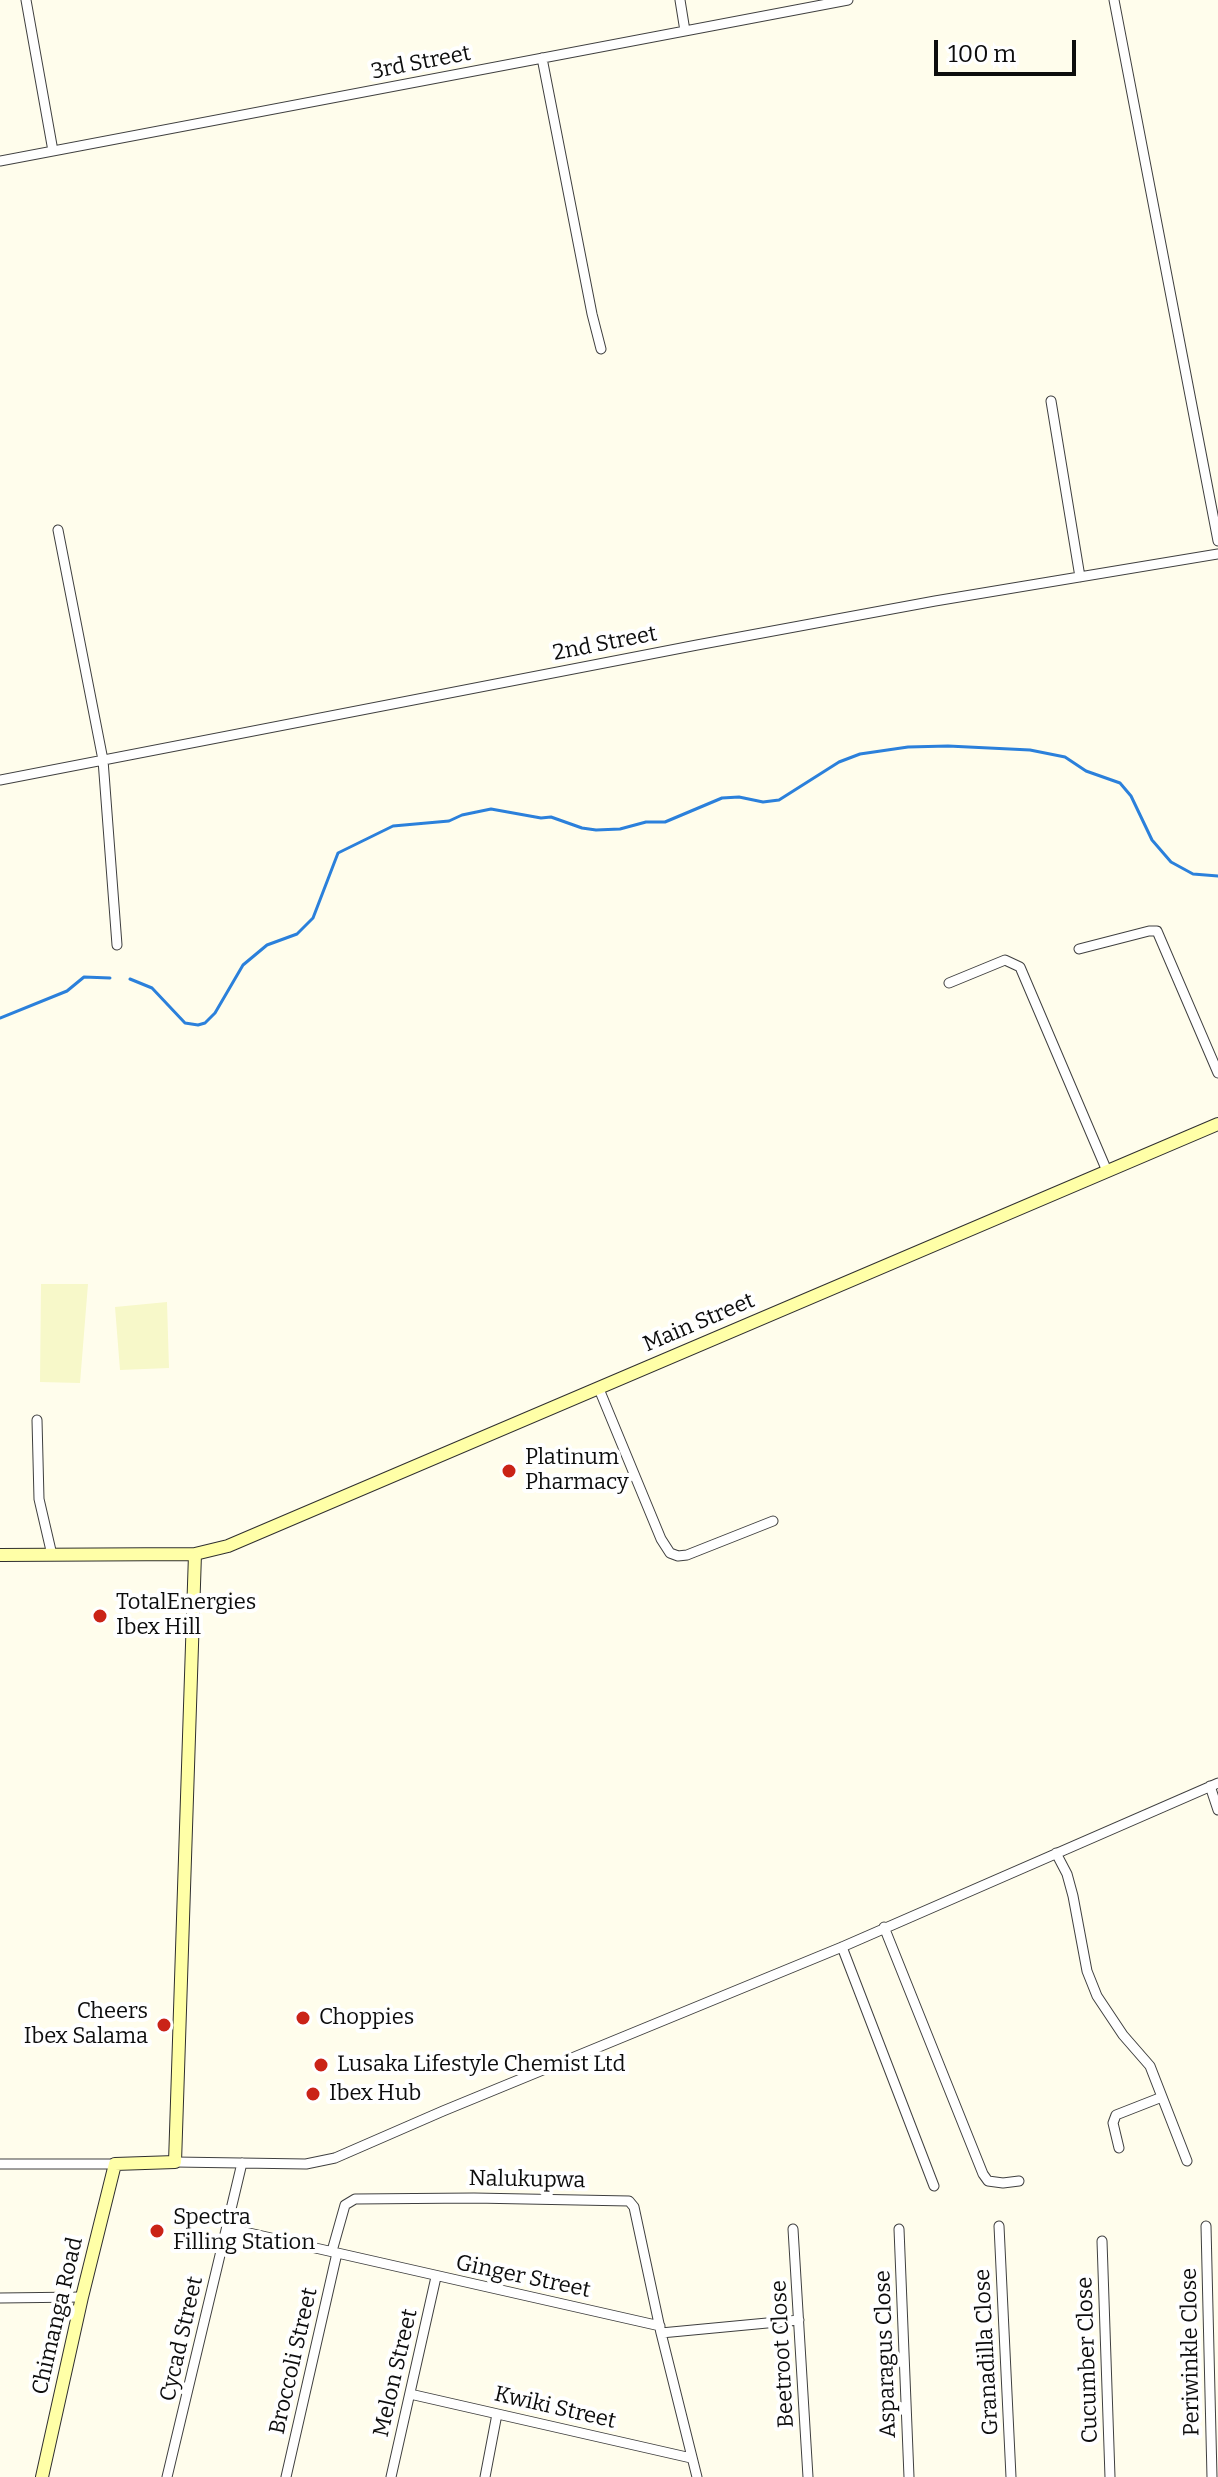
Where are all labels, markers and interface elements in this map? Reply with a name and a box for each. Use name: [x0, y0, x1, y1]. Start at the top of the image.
scale bar: [938, 24, 1080, 74]
street label: 3rd Street: [369, 40, 473, 86]
text: 100 m: [948, 40, 1016, 68]
street label: 2nd Street: [551, 621, 659, 667]
street label: Main Street: [639, 1288, 759, 1358]
place label: Platinum Pharmacy: [525, 1445, 629, 1496]
marker: Platinum Pharmacy: [500, 1462, 518, 1480]
place label: TotalEnergies Ibex Hill: [116, 1590, 256, 1642]
marker: TotalEnergies Ibex Hill: [91, 1607, 109, 1625]
place label: Cheers Ibex Salama: [24, 1999, 148, 2050]
place label: Choppies: [319, 2005, 414, 2031]
marker: Choppies: [294, 2009, 312, 2027]
marker: Cheers Ibex Salama: [155, 2016, 173, 2034]
place label: Lusaka Lifestyle Chemist Ltd: [337, 2052, 626, 2078]
marker: Lusaka Lifestyle Chemist Ltd: [312, 2056, 330, 2074]
place label: Ibex Hub: [329, 2081, 421, 2107]
marker: Ibex Hub: [304, 2085, 322, 2103]
street label: Nalukupwa: [468, 2166, 586, 2194]
place label: Spectra Filling Station: [173, 2205, 315, 2256]
marker: Spectra Filling Station: [148, 2222, 166, 2240]
street label: Chimanga Road: [27, 2235, 89, 2397]
street label: Ginger Street: [453, 2250, 593, 2304]
street label: Granadilla Close: [969, 2268, 1005, 2436]
street label: Periwinkle Close: [1176, 2268, 1206, 2436]
street label: Asparagus Close: [870, 2270, 902, 2438]
street label: Cycad Street: [155, 2274, 209, 2404]
street label: Cucumber Close: [1072, 2276, 1104, 2444]
street label: Beetroot Close: [766, 2279, 800, 2429]
street label: Broccoli Street: [264, 2285, 324, 2437]
street label: Melon Street: [368, 2306, 424, 2440]
street label: Kwiki Street: [492, 2381, 618, 2435]

